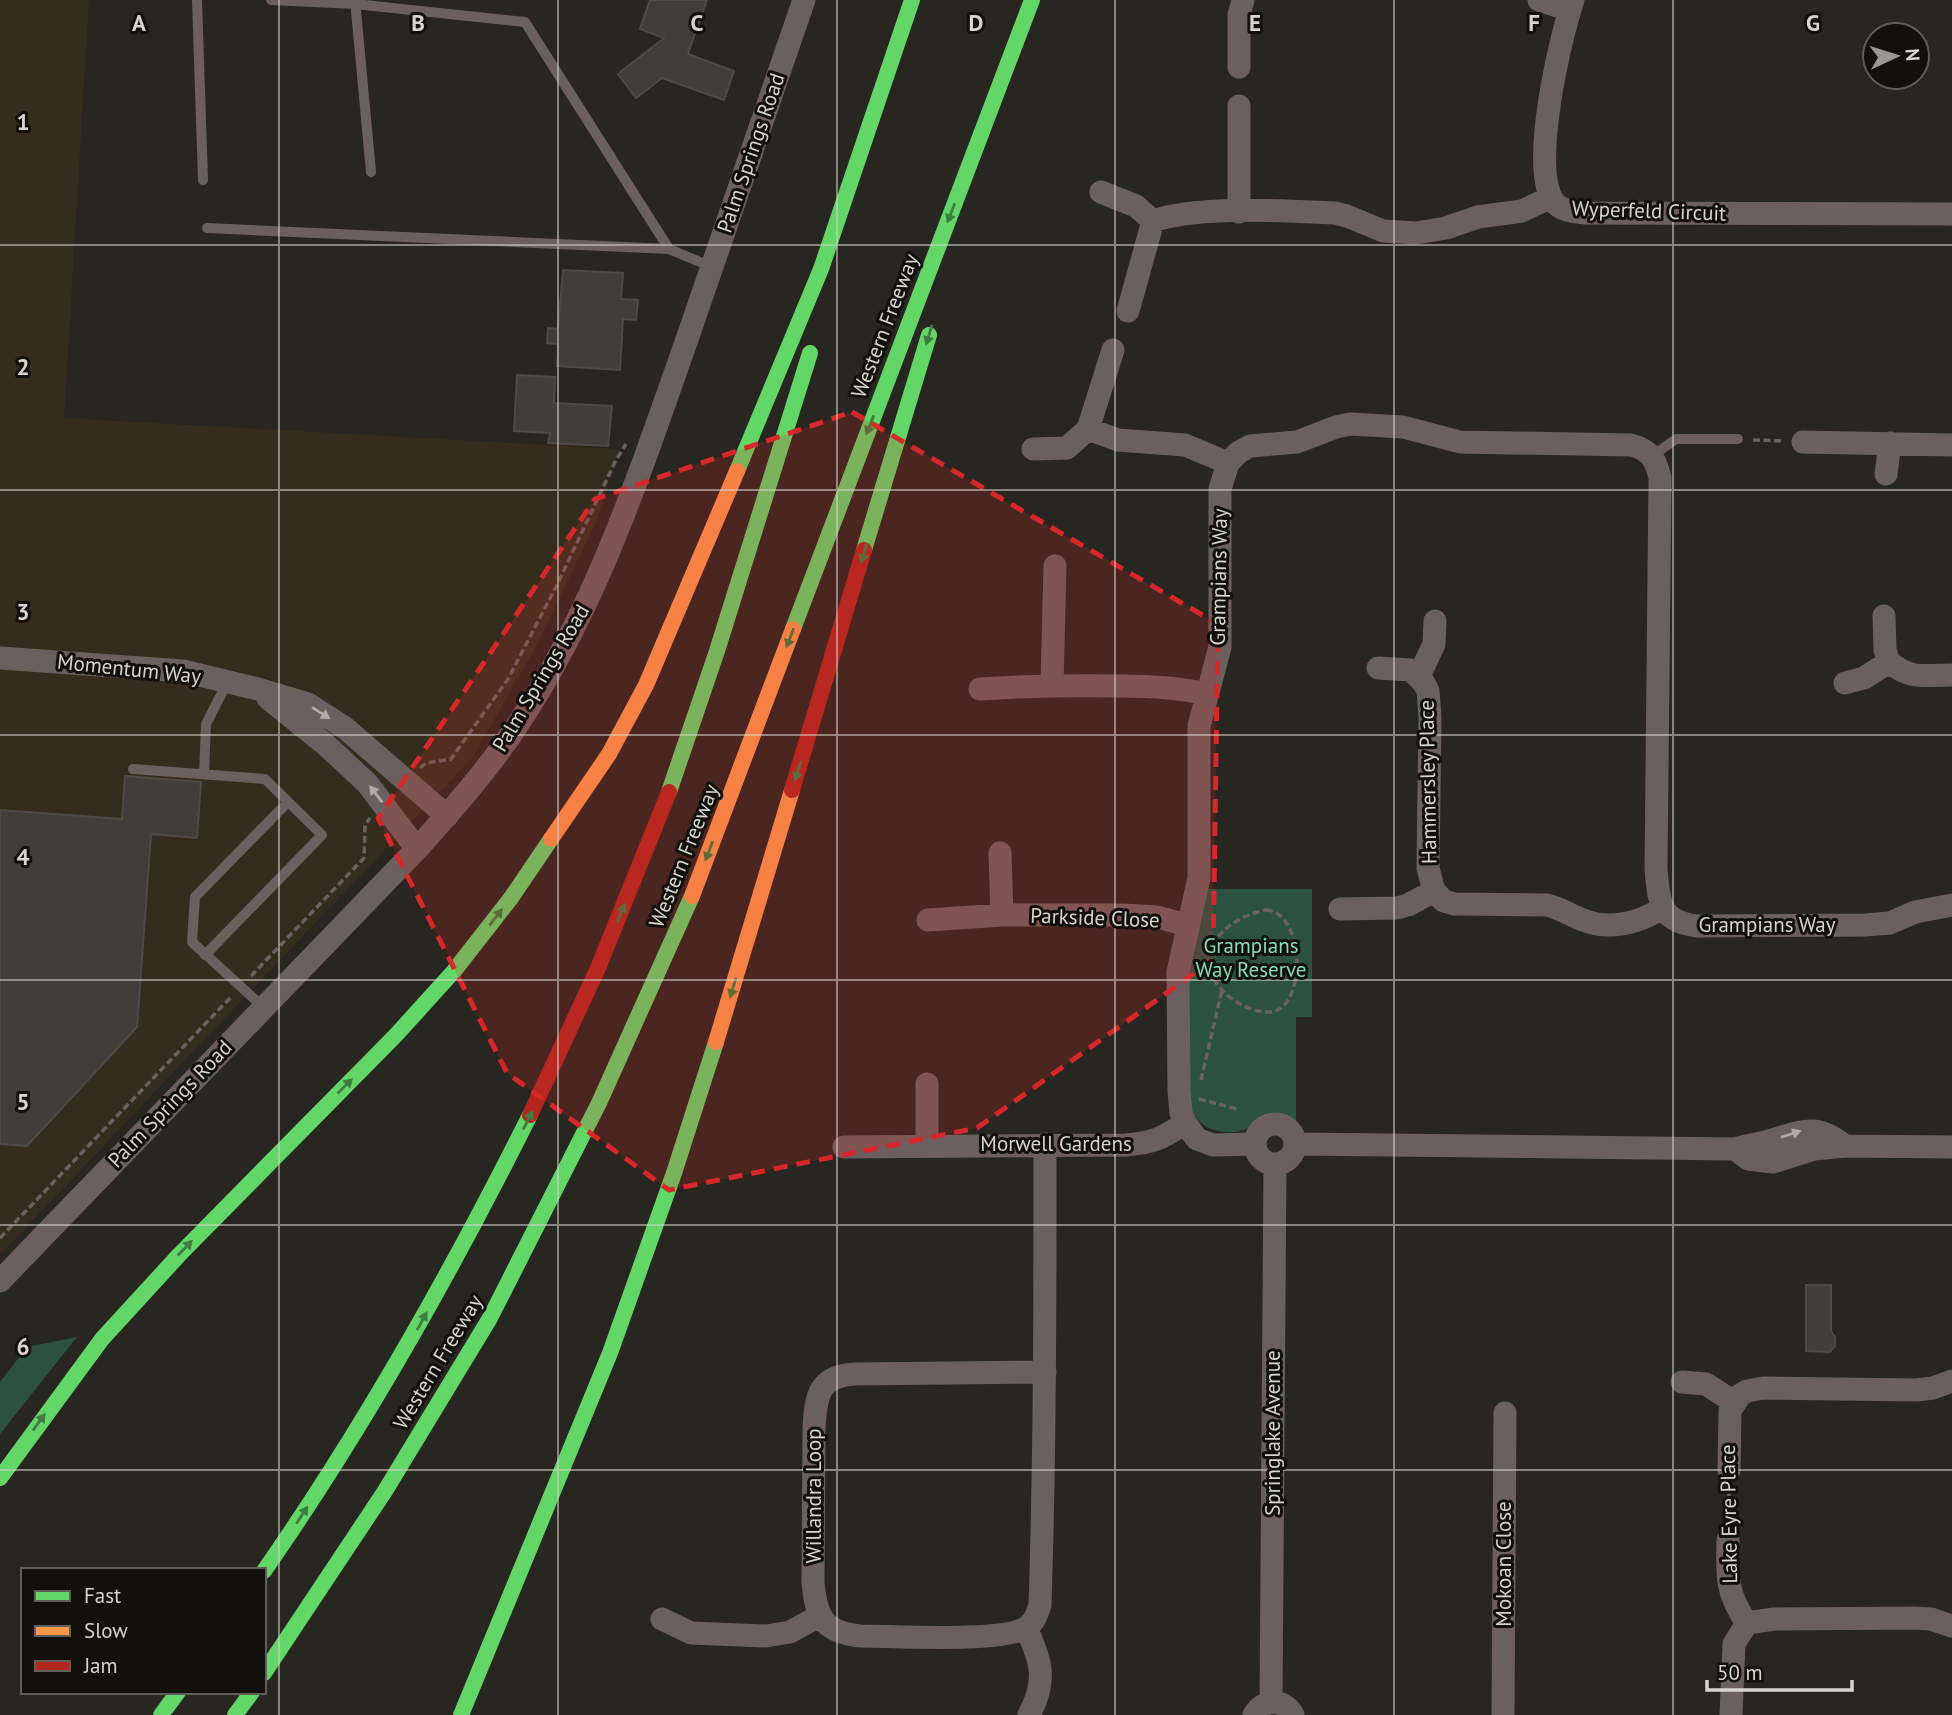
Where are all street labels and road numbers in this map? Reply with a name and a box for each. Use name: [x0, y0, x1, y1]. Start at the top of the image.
street label: Palm Springs Road: [711, 69, 791, 236]
street label: Wyperfeld Circuit: [1571, 194, 1727, 227]
street label: Western Freeway: [845, 250, 925, 402]
street label: Grampians Way: [1204, 508, 1233, 646]
street label: Palm Springs Road: [486, 599, 595, 756]
street label: Momentum Way: [56, 648, 203, 690]
street label: Hammersley Place: [1413, 700, 1442, 864]
street label: Western Freeway: [642, 780, 725, 931]
street label: Parkside Close: [1030, 902, 1160, 933]
street label: Grampians Way: [1698, 911, 1836, 938]
street label: Palm Springs Road: [102, 1034, 237, 1173]
street label: Morwell Gardens: [980, 1130, 1132, 1157]
street label: Western Freeway: [387, 1289, 488, 1434]
street label: Springlake Avenue: [1259, 1350, 1286, 1516]
street label: Willandra Loop: [800, 1428, 827, 1564]
street label: Lake Eyre Place: [1714, 1444, 1743, 1584]
street label: Mokoan Close: [1490, 1501, 1517, 1627]

